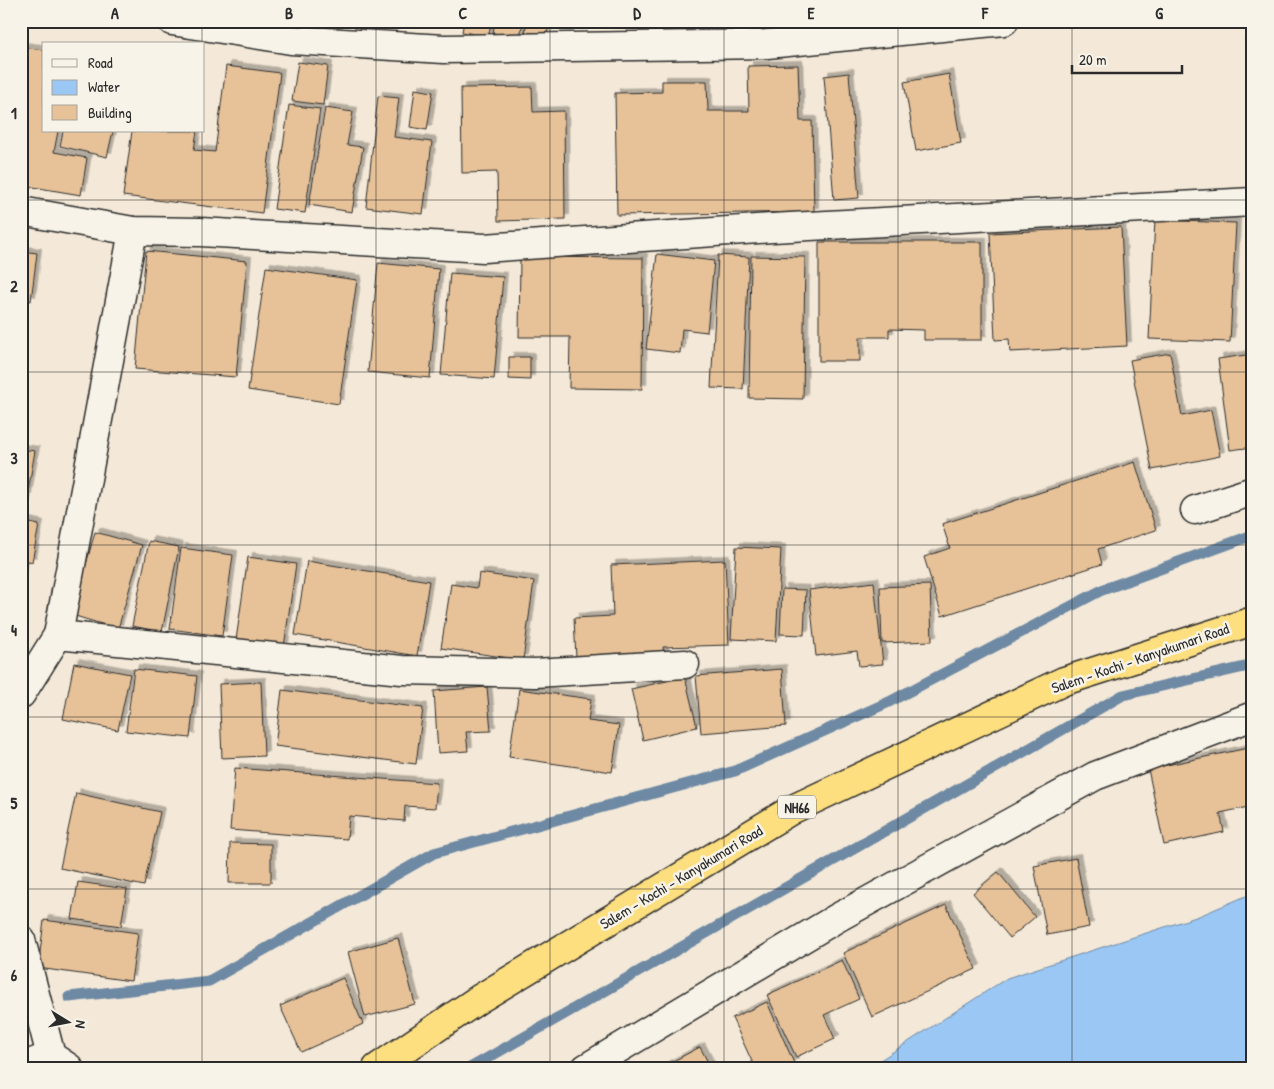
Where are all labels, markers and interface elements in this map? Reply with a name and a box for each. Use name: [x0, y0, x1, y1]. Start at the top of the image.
text: A: [111, 2, 119, 24]
text: B: [285, 2, 293, 24]
text: C: [459, 2, 468, 24]
text: D: [633, 2, 641, 24]
text: E: [807, 2, 815, 24]
text: F: [981, 2, 989, 24]
text: G: [1155, 2, 1163, 24]
legend: [42, 42, 205, 132]
scale bar: [1072, 42, 1182, 74]
text: 20 m: [1079, 49, 1106, 70]
text: Road: [88, 52, 113, 73]
text: Water: [88, 76, 120, 97]
text: 1: [11, 102, 17, 124]
text: Building: [88, 102, 132, 123]
text: 2: [10, 275, 18, 297]
text: 3: [10, 447, 18, 469]
street label: Salem - Kochi - Kanyakumari Road: [1048, 618, 1232, 698]
text: 4: [11, 619, 17, 641]
text: 5: [11, 792, 18, 814]
road number: NH66: [778, 796, 816, 819]
street label: Salem - Kochi - Kanyakumari Road: [596, 820, 766, 934]
text: 6: [11, 964, 18, 986]
north arrow: [42, 996, 92, 1046]
text: N: [71, 1019, 91, 1030]

